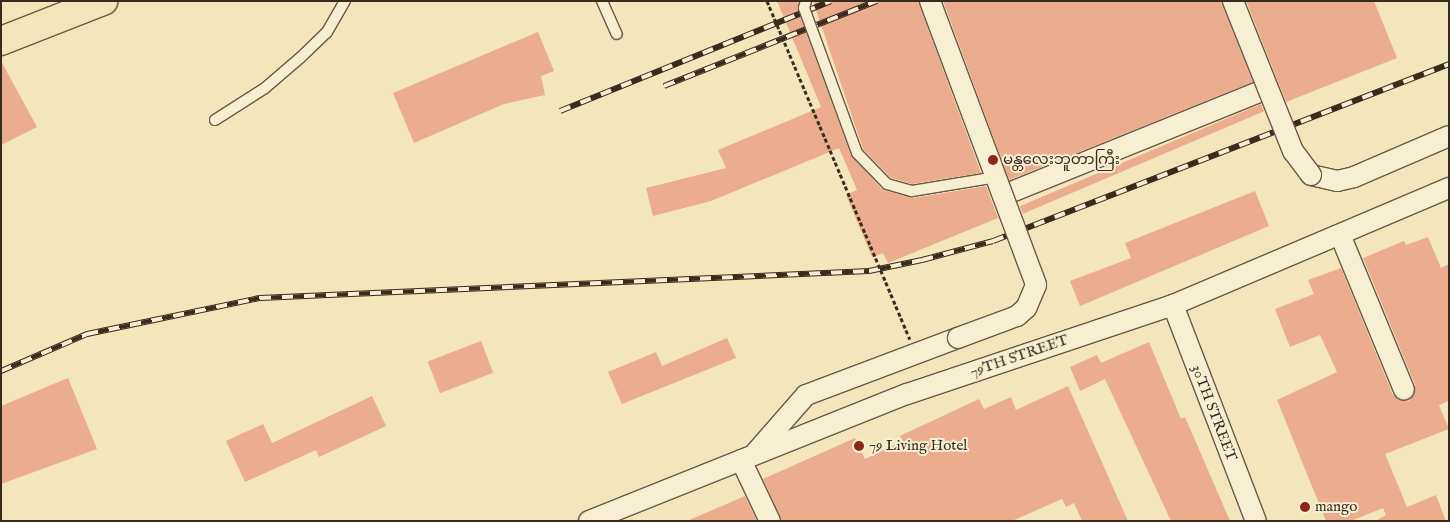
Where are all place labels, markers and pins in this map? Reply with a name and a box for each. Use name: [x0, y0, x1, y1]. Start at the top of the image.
place label: မန္တလေးဘူတာကြီး: [1003, 151, 1120, 169]
marker: မန္တလေးဘူတာကြီး: [987, 154, 999, 166]
place label: 79 Living Hotel: [869, 437, 967, 455]
marker: 79 Living Hotel: [853, 440, 865, 452]
place label: mango: [1315, 498, 1357, 516]
marker: mango: [1299, 501, 1311, 513]

